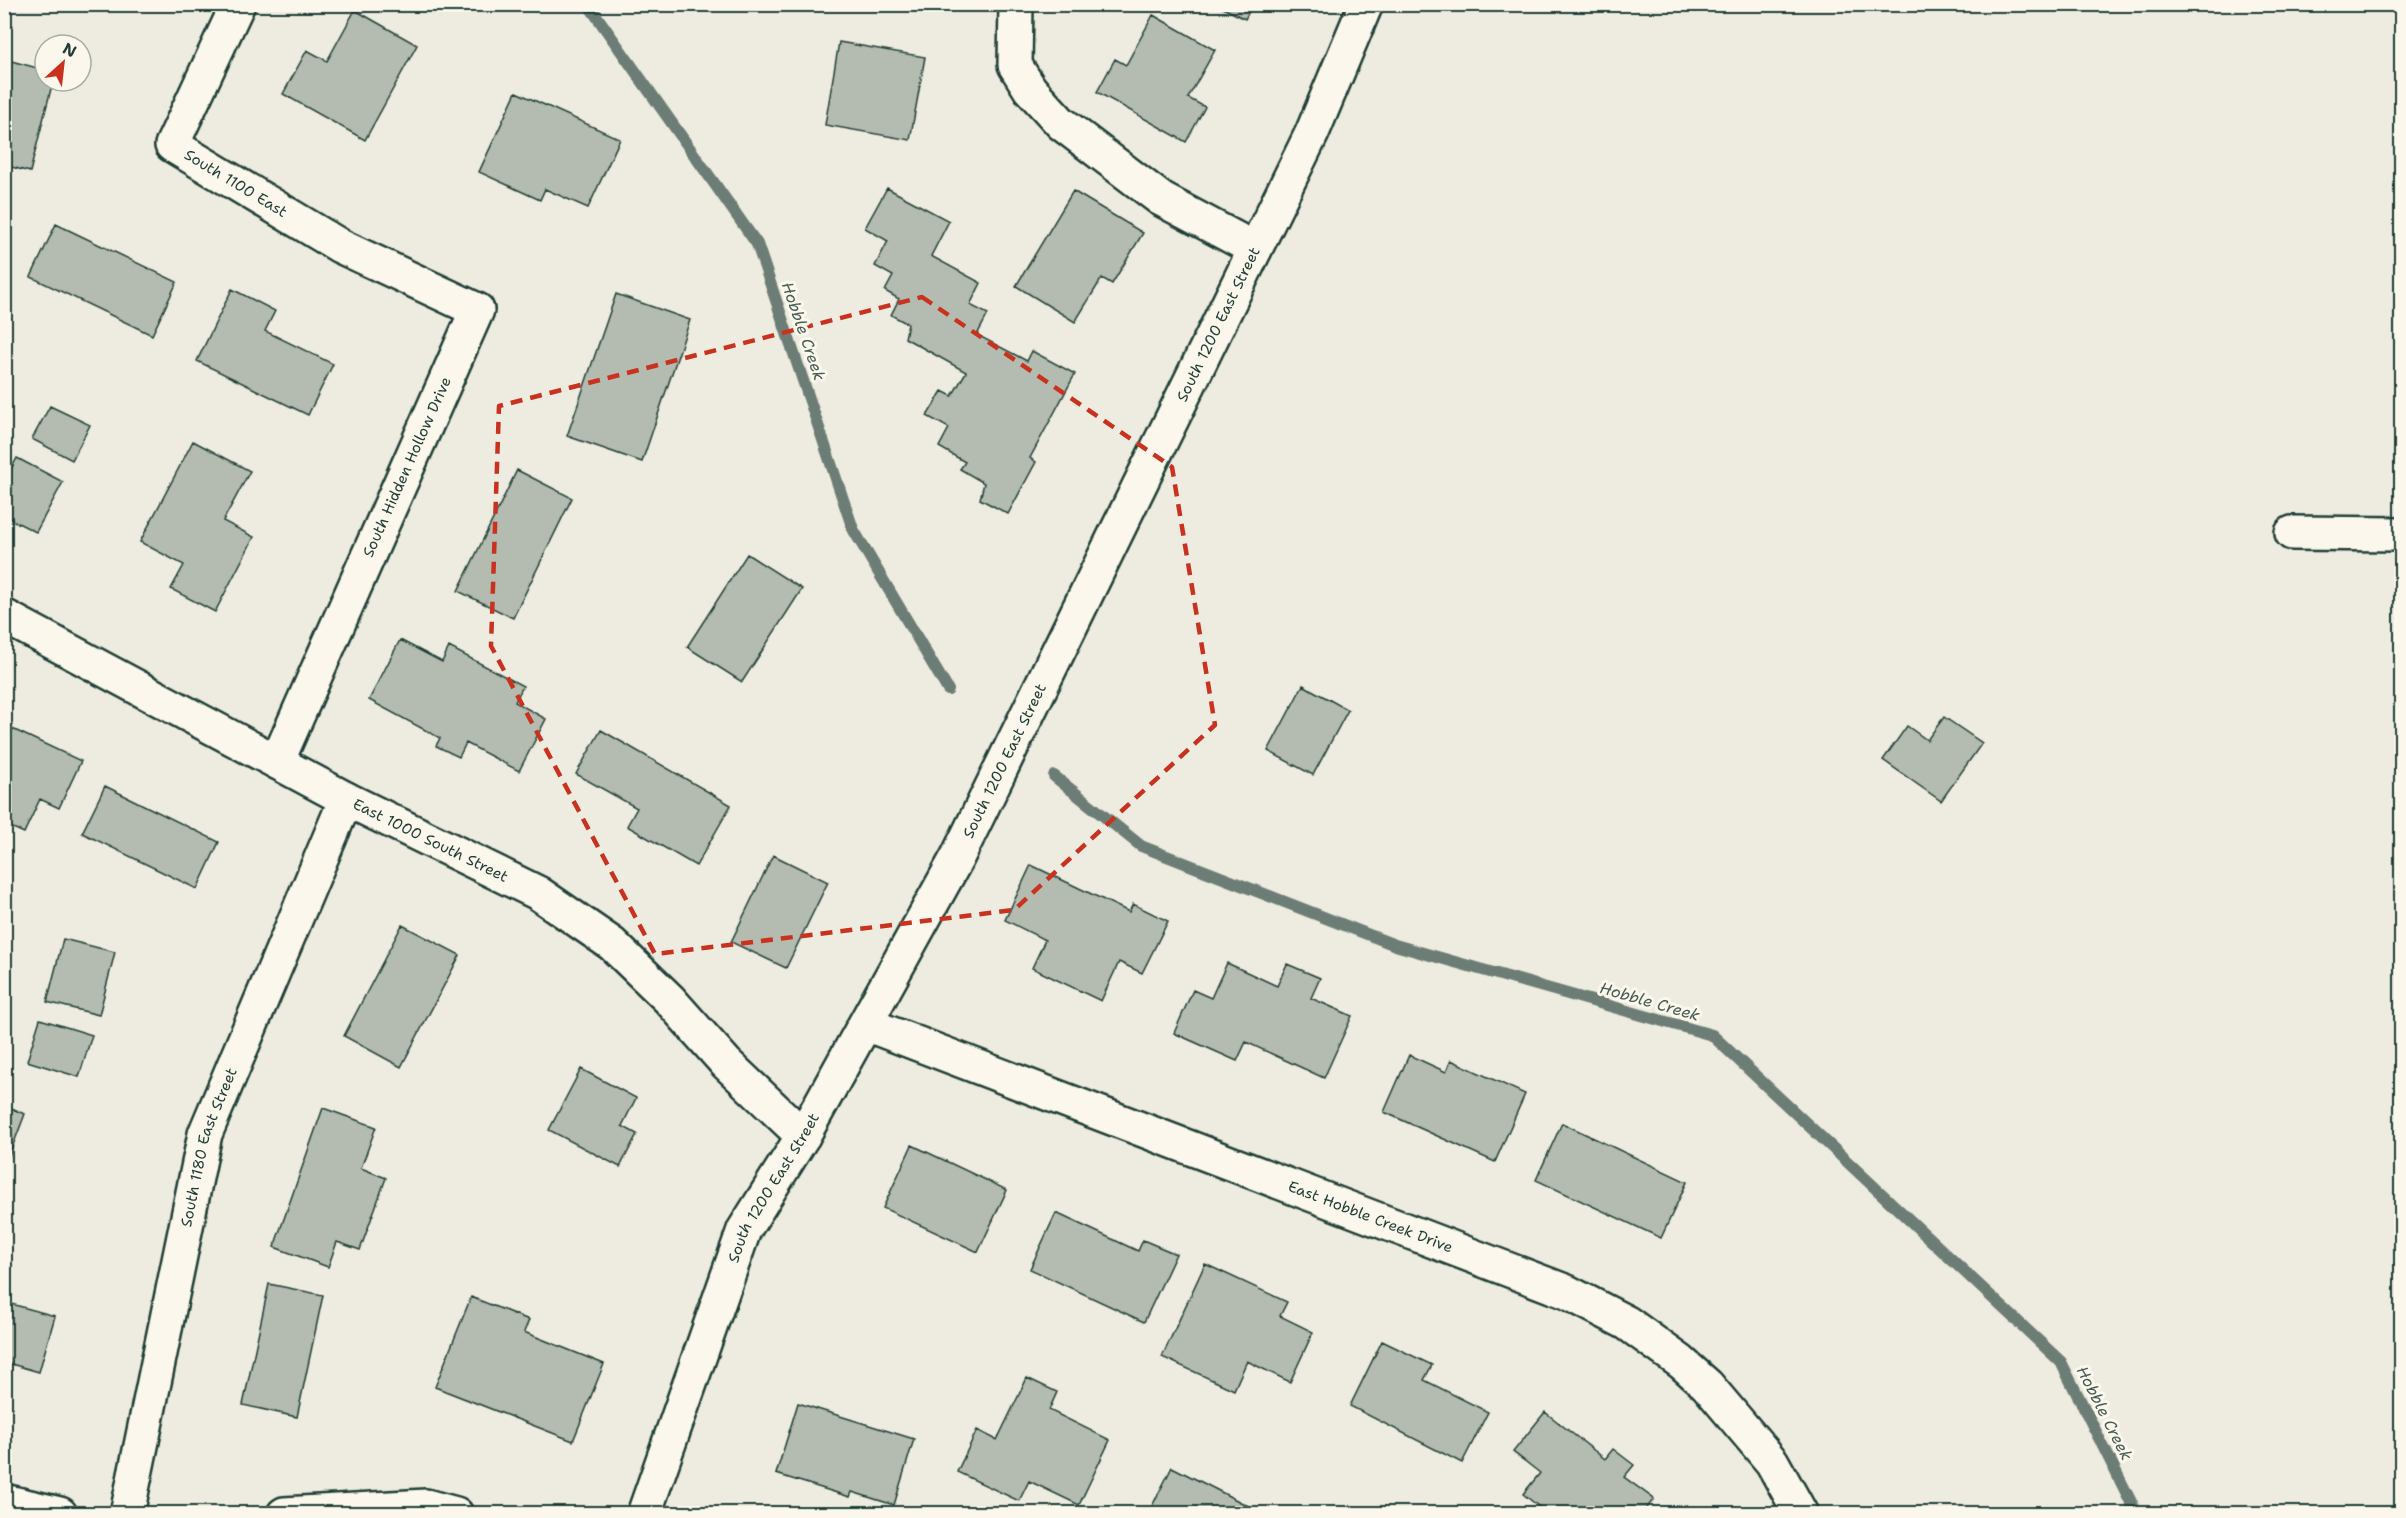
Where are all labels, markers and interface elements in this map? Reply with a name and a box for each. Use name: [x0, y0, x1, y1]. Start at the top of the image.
north arrow: [33, 33, 93, 93]
text: N: [59, 38, 80, 62]
street label: South 1100 East: [181, 145, 291, 222]
street label: South 1200 East Street: [1172, 244, 1265, 405]
water label: Hobble Creek: [777, 279, 830, 383]
street label: South Hidden Hollow Drive: [358, 374, 456, 560]
street label: South 1200 East Street: [958, 680, 1051, 841]
street label: East 1000 South Street: [350, 794, 511, 887]
water label: Hobble Creek: [1597, 977, 1702, 1026]
street label: South 1180 East Street: [176, 1065, 242, 1229]
street label: South 1200 East Street: [723, 1110, 824, 1265]
street label: East Hobble Creek Drive: [1285, 1176, 1456, 1257]
water label: Hobble Creek: [2072, 1363, 2137, 1464]

